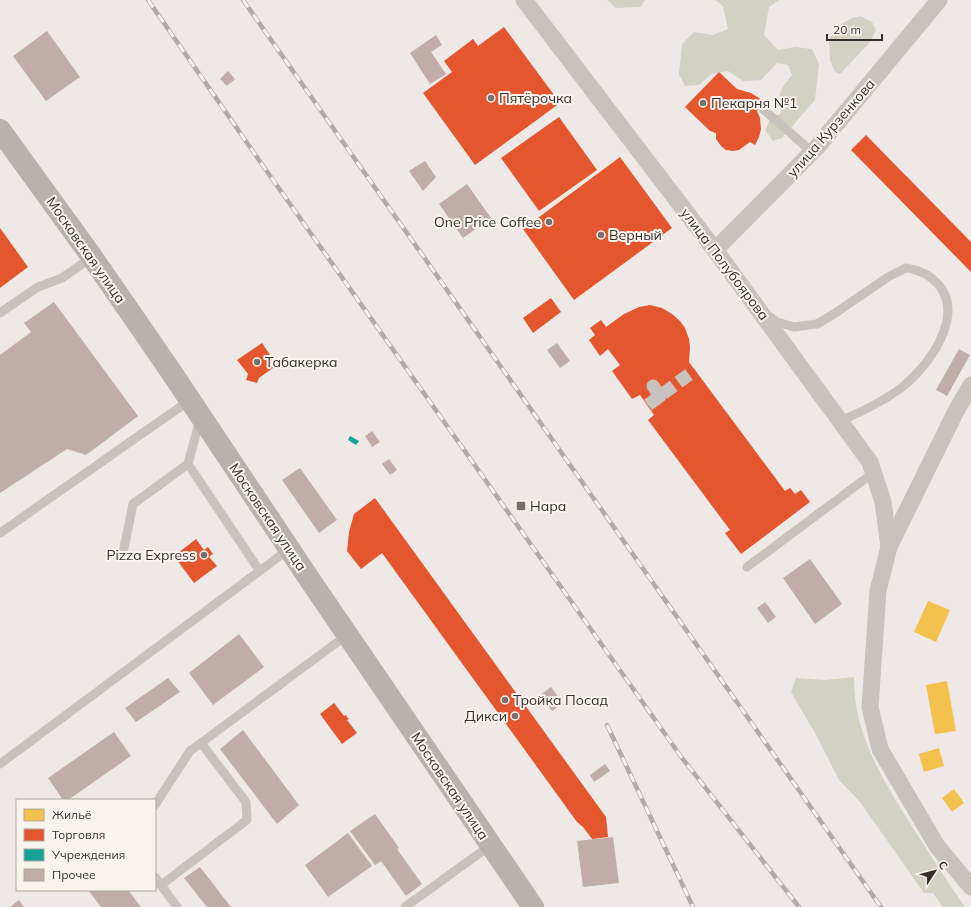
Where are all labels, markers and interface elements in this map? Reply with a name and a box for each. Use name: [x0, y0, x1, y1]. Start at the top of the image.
scale bar: [827, 16, 882, 42]
text: 20 m: [833, 22, 861, 37]
street label: улица Курзенкова: [783, 75, 879, 181]
place label: Пятёрочка: [499, 89, 572, 107]
marker: Пятёрочка: [486, 93, 496, 103]
place label: Пекарня №1: [711, 94, 797, 112]
marker: Пекарня №1: [698, 98, 708, 108]
street label: Московская улица: [42, 193, 130, 307]
street label: улица Полубоярова: [677, 204, 773, 324]
place label: One Price Coffee: [434, 213, 541, 231]
marker: One Price Coffee: [544, 217, 554, 227]
place label: Верный: [609, 226, 662, 244]
marker: Верный: [596, 230, 606, 240]
place label: Табакерка: [265, 353, 338, 371]
marker: Табакерка: [252, 357, 262, 367]
street label: Московская улица: [225, 460, 311, 574]
place label: Нара: [530, 497, 566, 515]
marker: Нара: [515, 500, 527, 512]
place label: Pizza Express: [106, 546, 196, 564]
marker: Pizza Express: [199, 550, 209, 560]
place label: Тройка Посад: [513, 691, 609, 709]
marker: Тройка Посад: [500, 695, 510, 705]
place label: Дикси: [465, 707, 507, 725]
marker: Дикси: [510, 711, 520, 721]
street label: Московская улица: [407, 729, 493, 843]
legend: [16, 799, 156, 891]
text: Жильё: [52, 807, 92, 822]
text: Торговля: [52, 827, 105, 842]
text: Учреждения: [51, 847, 125, 862]
north arrow: [915, 851, 955, 891]
text: С: [935, 858, 951, 873]
text: Прочее: [52, 867, 96, 882]

